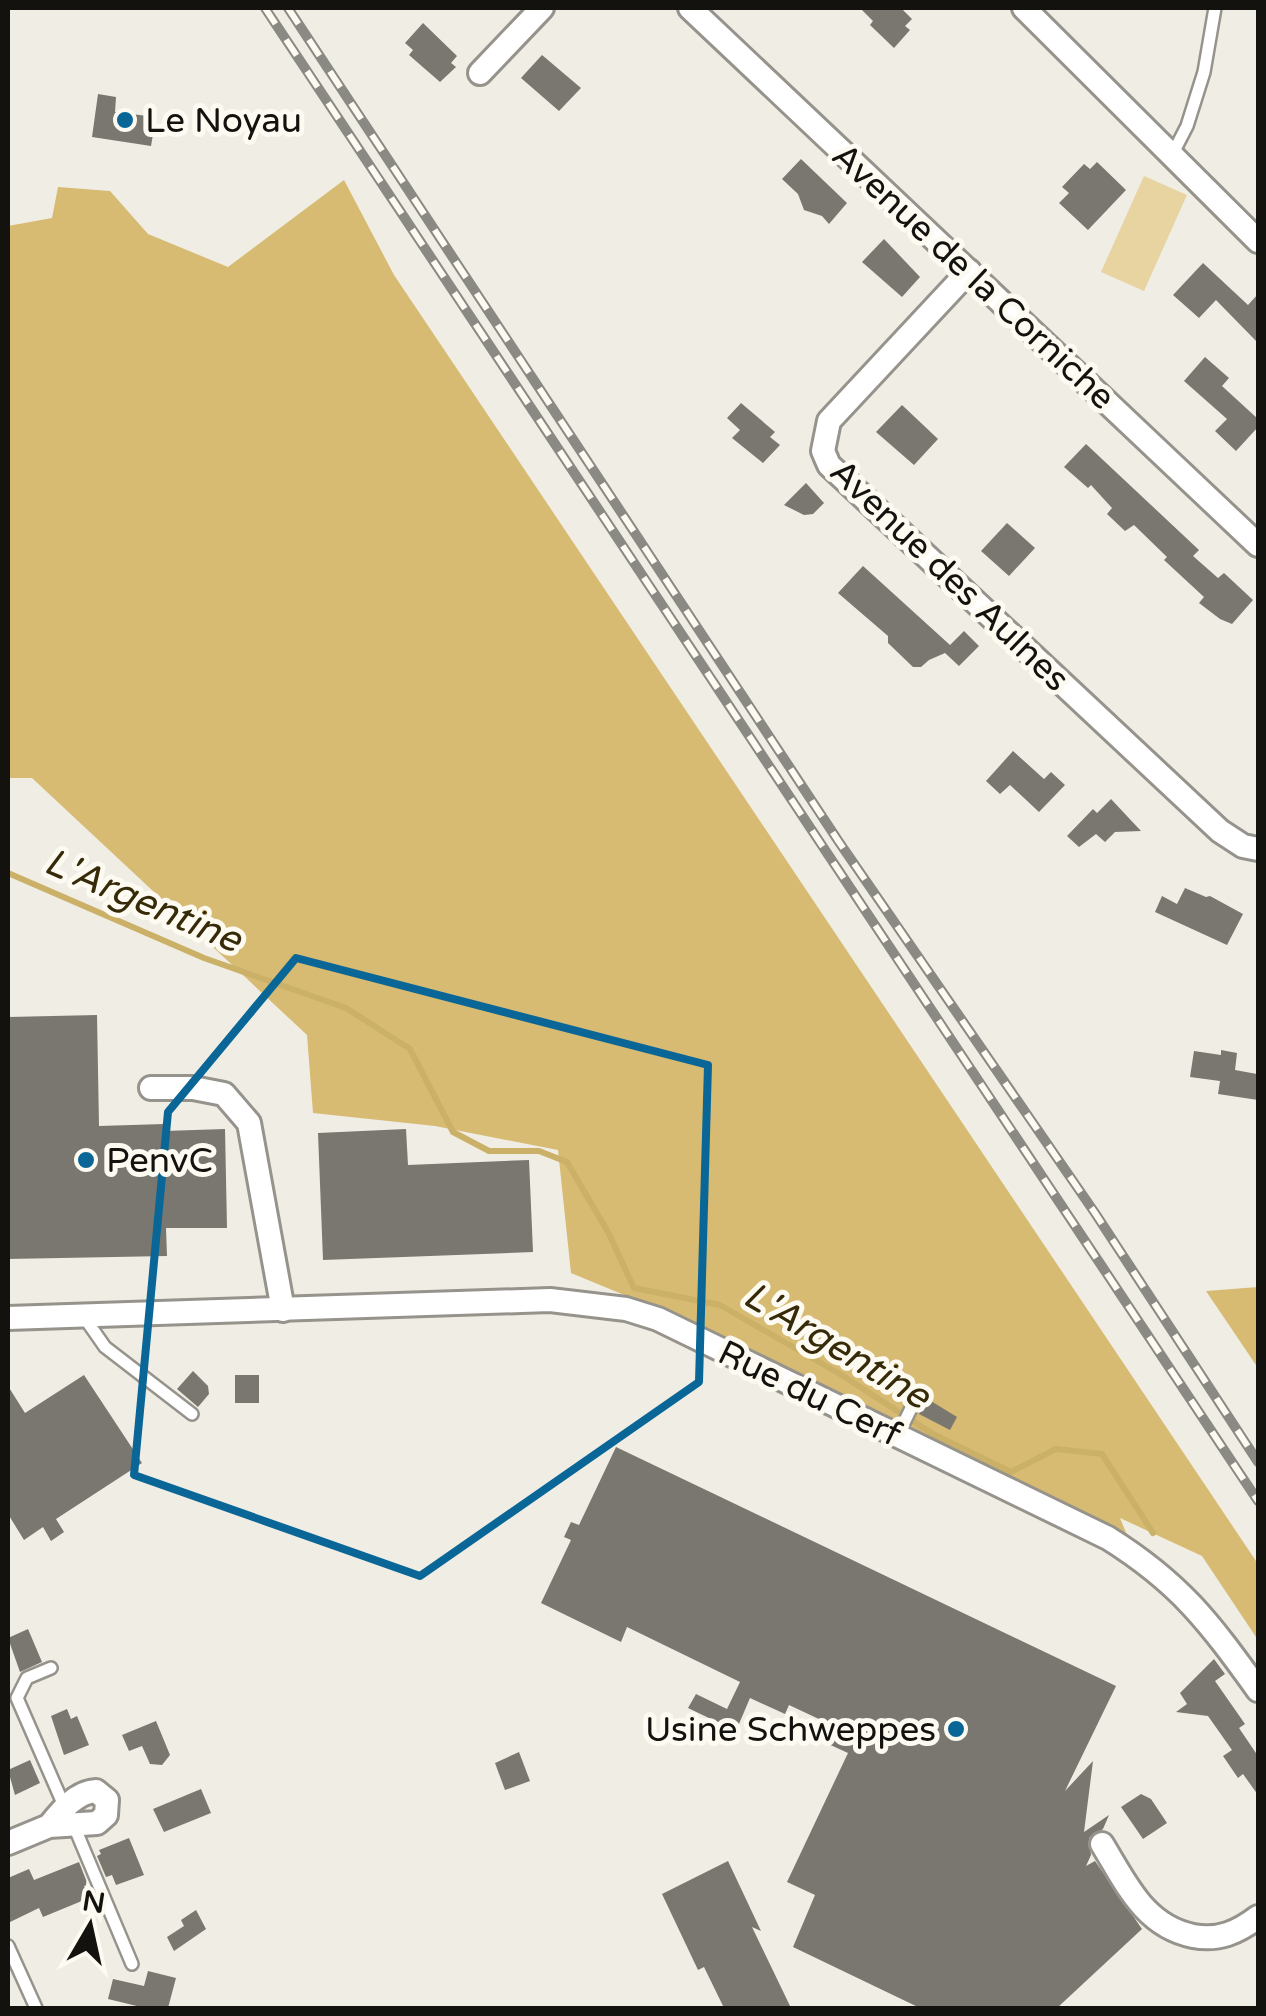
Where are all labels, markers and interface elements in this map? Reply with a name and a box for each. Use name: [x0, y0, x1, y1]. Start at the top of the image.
place label: Le Noyau: [145, 100, 302, 142]
marker: Le Noyau: [114, 109, 136, 131]
street label: Avenue de la Corniche: [823, 135, 1123, 419]
street label: Avenue des Aulnes: [821, 451, 1077, 700]
water label: L'Argentine: [37, 839, 250, 964]
place label: PenvC: [106, 1140, 213, 1182]
marker: PenvC: [75, 1149, 97, 1171]
water label: L'Argentine: [735, 1272, 940, 1421]
street label: Rue du Cerf: [711, 1332, 908, 1456]
place label: Usine Schweppes: [645, 1709, 936, 1751]
marker: Usine Schweppes: [945, 1718, 967, 1740]
north arrow: [40, 1876, 140, 1976]
text: N: [80, 1884, 108, 1921]

